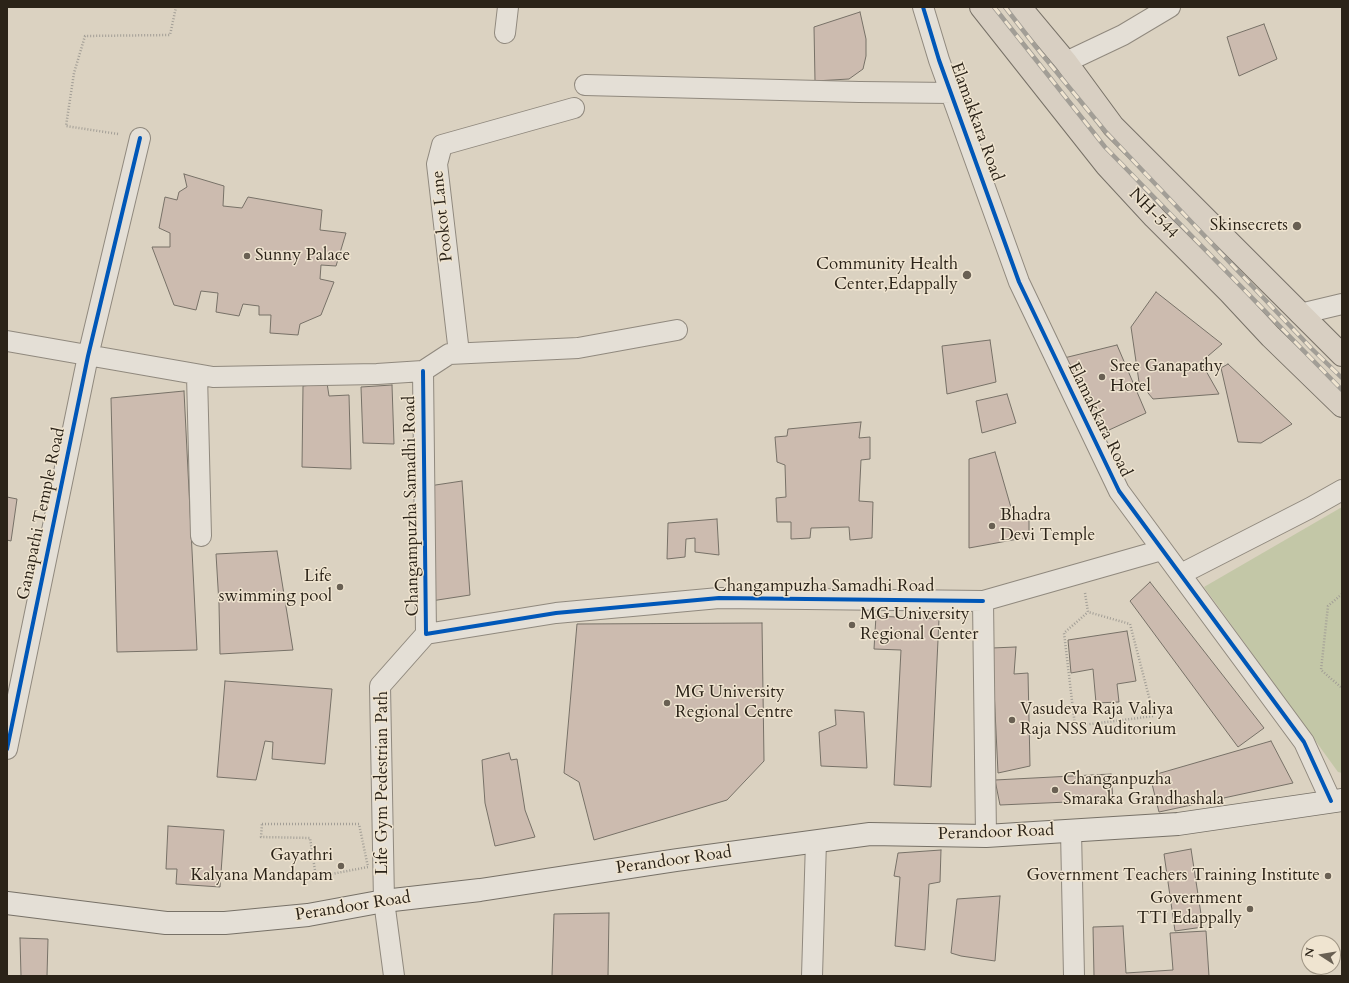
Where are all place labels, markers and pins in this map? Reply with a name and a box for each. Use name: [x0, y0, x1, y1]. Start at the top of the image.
place label: Skinsecrets: [1210, 216, 1288, 236]
marker: Skinsecrets: [1291, 220, 1303, 232]
place label: Sunny Palace: [255, 246, 350, 266]
marker: Sunny Palace: [242, 251, 252, 261]
place label: Community Health Center,Edappally: [816, 255, 958, 295]
marker: Community Health Center,Edappally: [961, 269, 973, 281]
place label: Sree Ganapathy Hotel: [1110, 357, 1223, 397]
marker: Sree Ganapathy Hotel: [1097, 372, 1107, 382]
place label: Bhadra Devi Temple: [1000, 506, 1095, 546]
marker: Bhadra Devi Temple: [987, 521, 997, 531]
place label: Life swimming pool: [219, 567, 332, 607]
marker: Life swimming pool: [335, 582, 345, 592]
place label: MG University Regional Center: [860, 605, 979, 645]
marker: MG University Regional Center: [847, 620, 857, 630]
place label: MG University Regional Centre: [675, 683, 794, 723]
marker: MG University Regional Centre: [662, 698, 672, 708]
place label: Vasudeva Raja Valiya Raja NSS Auditorium: [1020, 700, 1176, 740]
marker: Vasudeva Raja Valiya Raja NSS Auditorium: [1007, 715, 1017, 725]
place label: Changanpuzha Smaraka Grandhashala: [1063, 770, 1224, 810]
marker: Changanpuzha Smaraka Grandhashala: [1050, 785, 1060, 795]
place label: Gayathri Kalyana Mandapam: [191, 846, 333, 886]
marker: Gayathri Kalyana Mandapam: [336, 861, 346, 871]
place label: Government Teachers Training Institute: [1027, 866, 1320, 886]
marker: Government Teachers Training Institute: [1323, 871, 1333, 881]
place label: Government TTI Edappally: [1137, 889, 1242, 929]
marker: Government TTI Edappally: [1245, 904, 1255, 914]

